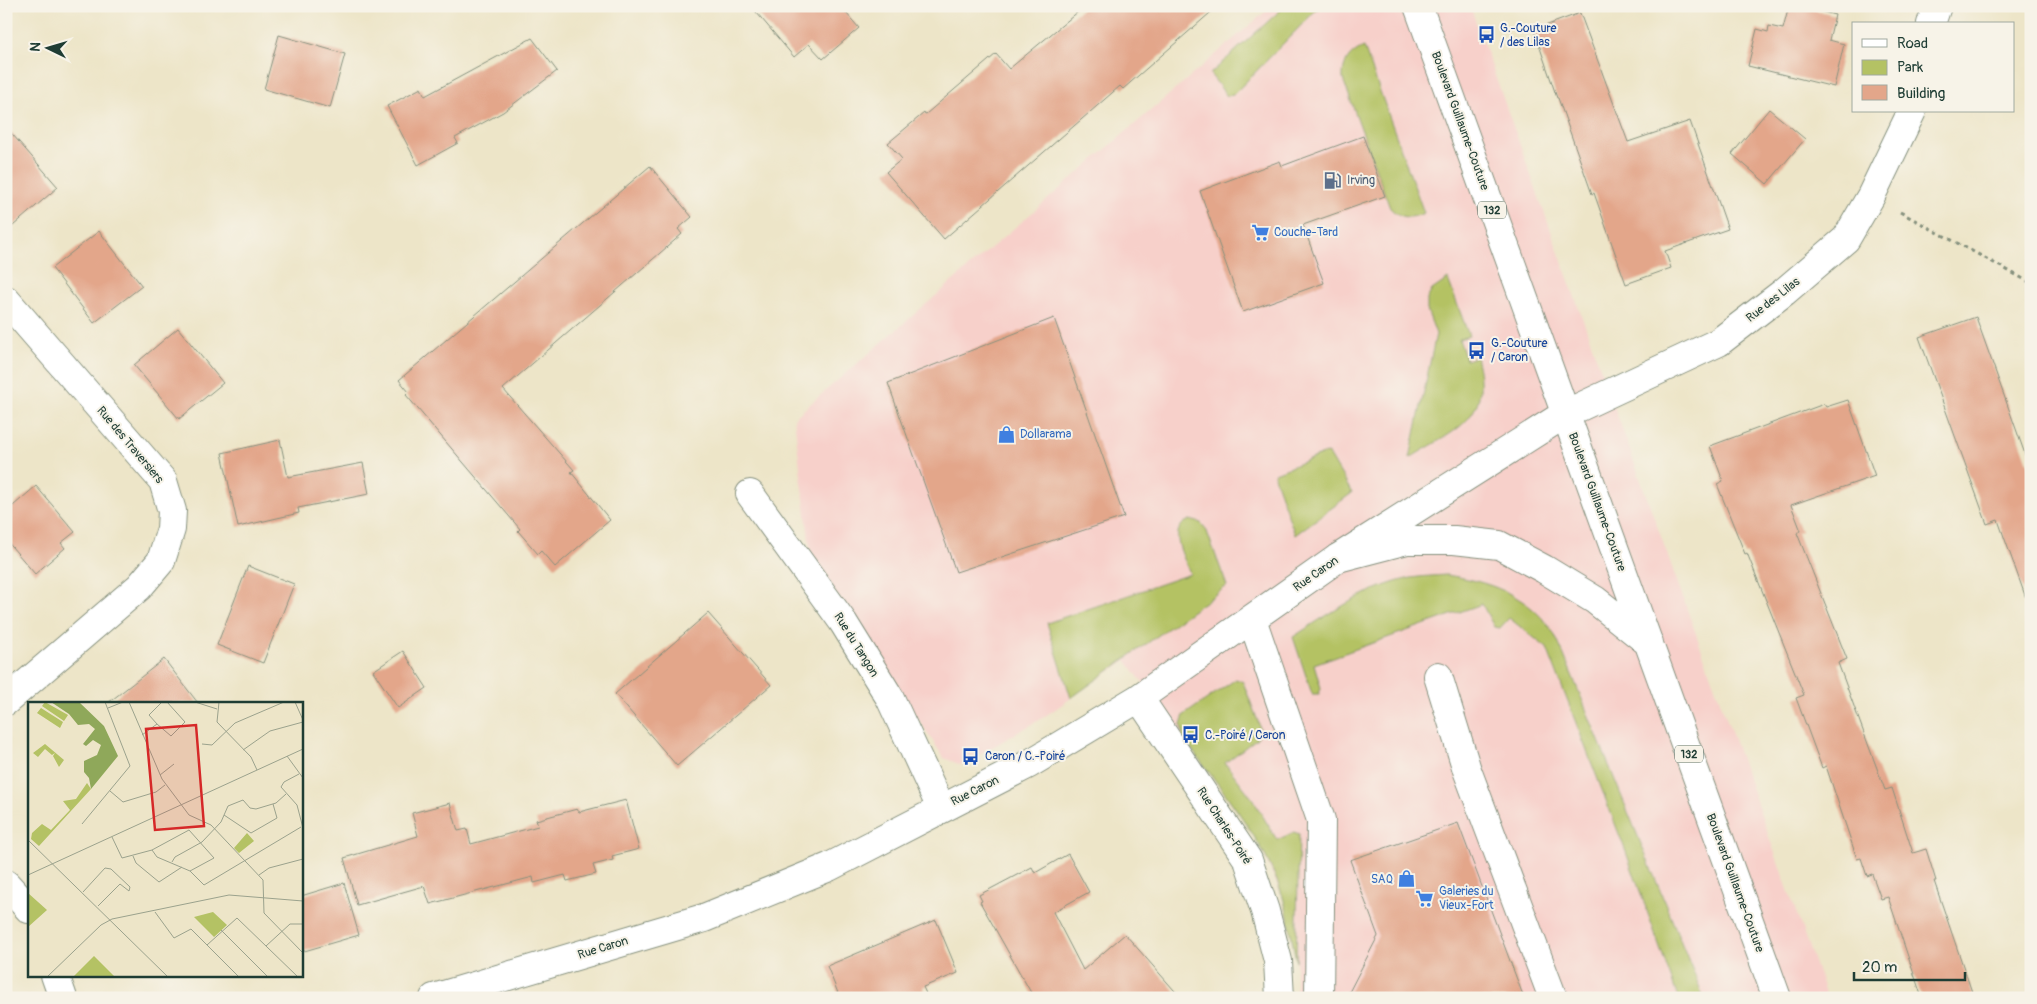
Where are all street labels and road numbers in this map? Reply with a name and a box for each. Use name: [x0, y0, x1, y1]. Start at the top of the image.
street label: Boulevard Guillaume-Couture: [1428, 49, 1492, 193]
road number: 132: [1478, 202, 1506, 218]
street label: Rue des Lilas: [1743, 274, 1803, 326]
street label: Rue des Traversiers: [93, 403, 167, 487]
street label: Boulevard Guillaume-Couture: [1565, 430, 1629, 574]
street label: Rue Caron: [1291, 553, 1342, 595]
street label: Rue du Tangon: [830, 610, 882, 680]
road number: 132: [1675, 746, 1703, 762]
street label: Rue Caron: [949, 773, 1002, 809]
street label: Rue Charles-Poiré: [1193, 784, 1255, 868]
street label: Boulevard Guillaume-Couture: [1703, 811, 1767, 955]
street label: Rue Caron: [576, 933, 630, 963]

